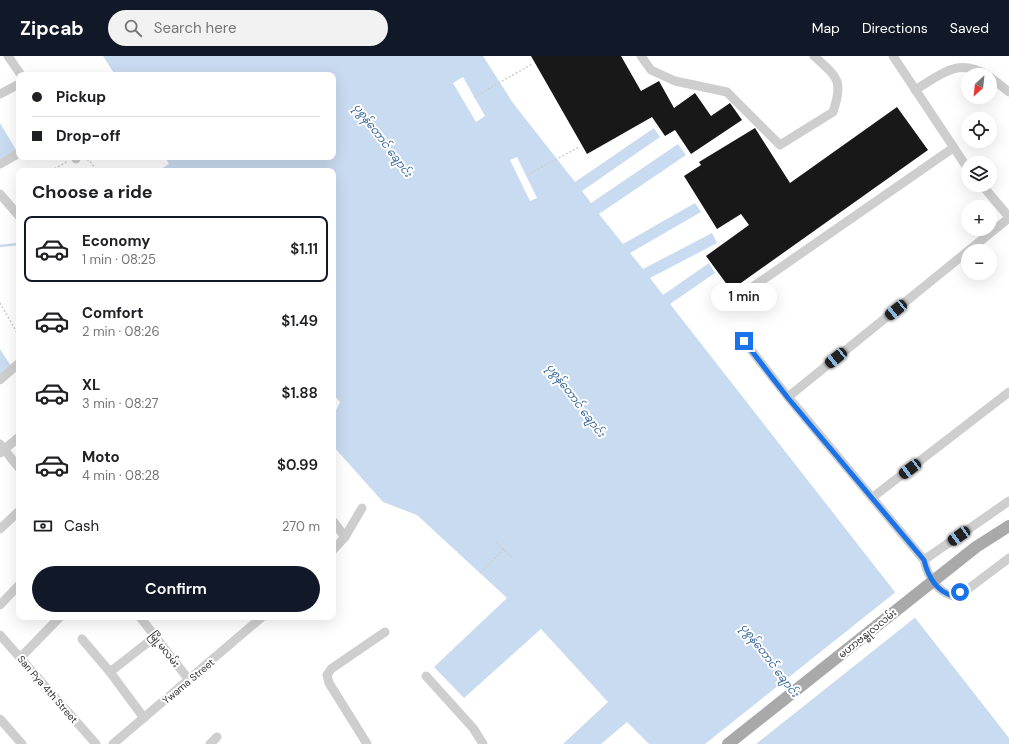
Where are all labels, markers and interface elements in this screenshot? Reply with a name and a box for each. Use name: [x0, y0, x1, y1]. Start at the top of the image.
search box: [108, 10, 388, 46]
text: Zipcab: [20, 16, 84, 41]
icon: search: [122, 17, 144, 39]
text: Search here: [154, 18, 237, 38]
text: Map: [812, 19, 840, 37]
text: Directions: [862, 19, 928, 37]
text: Saved: [950, 19, 989, 37]
north arrow: [961, 68, 997, 104]
map controls: [961, 68, 997, 280]
text: Pickup: [56, 87, 106, 107]
water label: ပုစွန်တောင် ချောင်း: [348, 100, 417, 182]
button: locate: [961, 112, 997, 148]
text: Drop-off: [56, 126, 121, 146]
button: layers: [961, 156, 997, 192]
text: Choose a ride: [32, 180, 153, 204]
button: +: [961, 200, 997, 236]
icon: car: [34, 231, 70, 267]
text: Economy: [82, 231, 150, 251]
text: $1.11: [290, 239, 318, 259]
button: −: [961, 244, 997, 280]
text: 1 min · 08:25: [82, 251, 156, 268]
callout: 1 min: [711, 283, 777, 311]
text: 1 min: [728, 288, 760, 305]
car: [883, 298, 909, 322]
icon: car: [34, 303, 70, 339]
text: Comfort: [82, 303, 143, 323]
text: $1.49: [281, 311, 318, 331]
text: 2 min · 08:26: [82, 323, 160, 340]
route end: [735, 332, 753, 350]
car: [823, 346, 849, 370]
water label: ပုစွန်တောင် ချောင်း: [541, 360, 610, 442]
icon: car: [34, 375, 70, 411]
text: XL: [82, 375, 100, 395]
text: $1.88: [282, 383, 318, 403]
text: 3 min · 08:27: [82, 395, 158, 412]
icon: car: [34, 447, 70, 483]
text: Moto: [82, 447, 120, 467]
text: $0.99: [277, 455, 318, 475]
car: [897, 457, 923, 481]
text: 4 min · 08:28: [82, 467, 160, 484]
icon: cash: [32, 515, 54, 537]
text: Cash: [64, 516, 99, 536]
text: 270 m: [282, 518, 320, 535]
car: [946, 524, 972, 548]
button: Confirm: [32, 566, 320, 612]
route start: [951, 583, 969, 601]
street label: မဟာဗန္ဓုလလမ်း: [835, 605, 900, 663]
water label: ပုစွန်တောင် ချောင်း: [735, 620, 804, 702]
street label: မြို့မလမ်း: [145, 628, 183, 671]
street label: San Pya 4th Street: [15, 653, 81, 726]
street label: Ywama Street: [160, 656, 217, 707]

